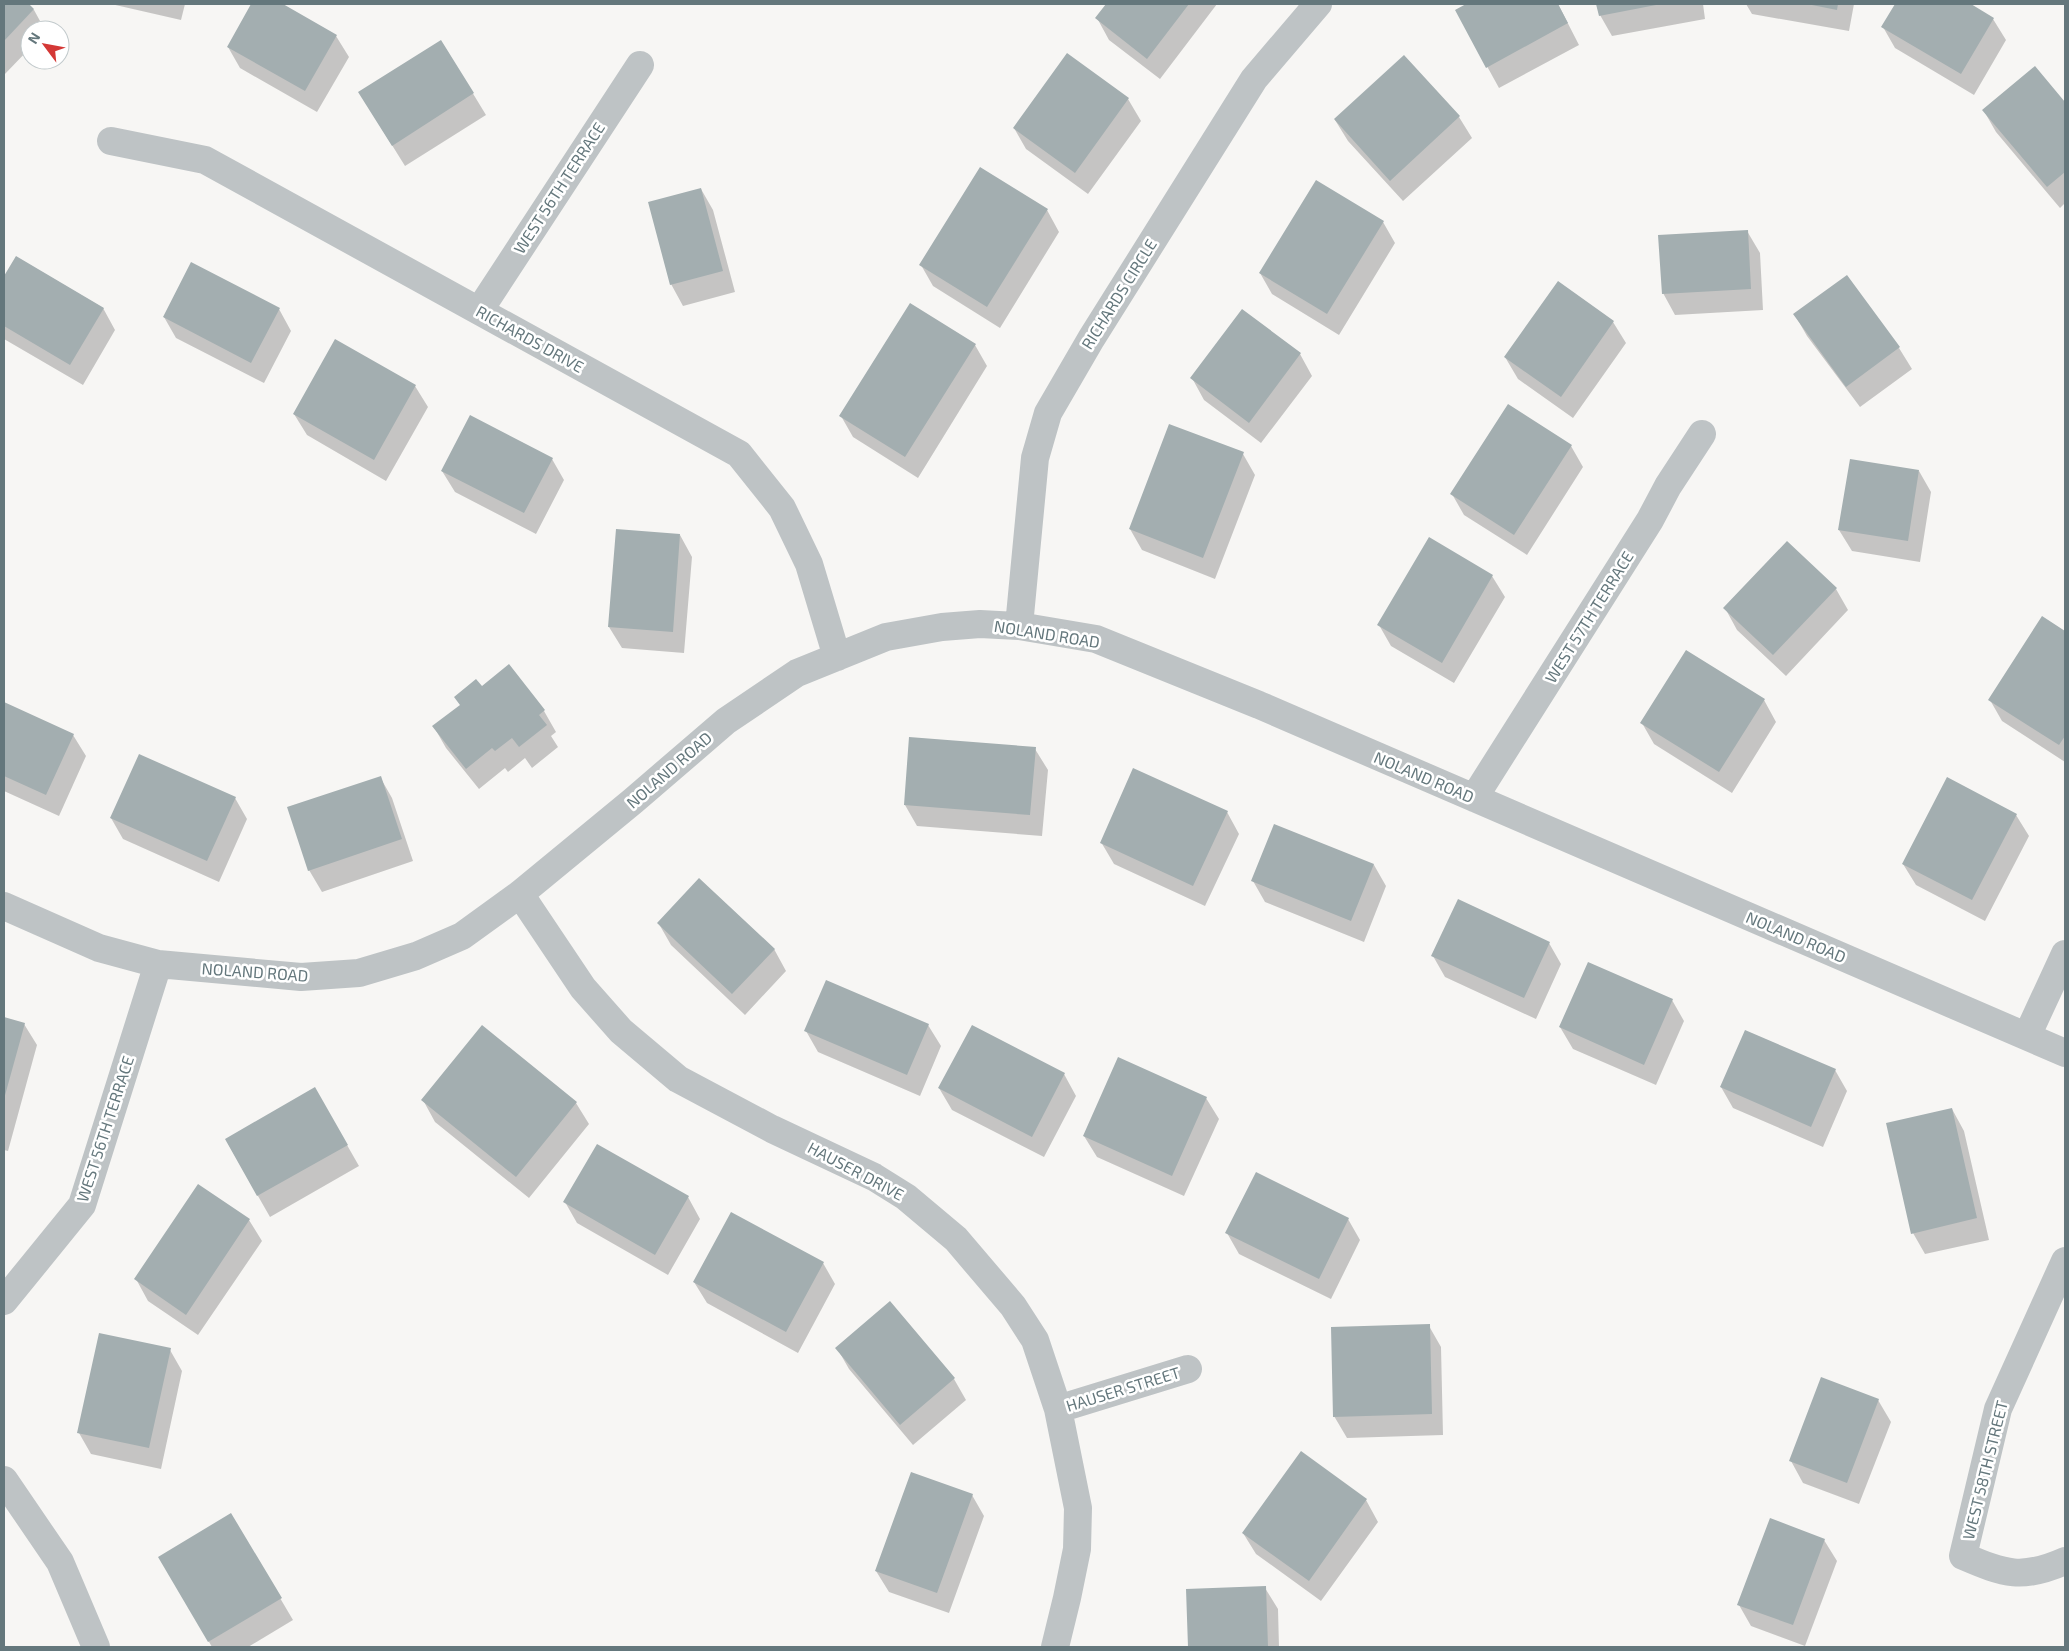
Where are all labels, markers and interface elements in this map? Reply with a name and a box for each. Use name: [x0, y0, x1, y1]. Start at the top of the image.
north arrow: [20, 20, 70, 70]
text: N: [24, 29, 43, 47]
street label: WEST 56TH TERRACE: [509, 119, 608, 257]
street label: RICHARDS CIRCLE: [1077, 235, 1160, 352]
street label: RICHARDS DRIVE: [473, 301, 587, 376]
street label: WEST 57TH TERRACE: [1540, 547, 1637, 686]
street label: NOLAND ROAD: [993, 616, 1101, 651]
street label: NOLAND ROAD: [622, 727, 715, 812]
street label: NOLAND ROAD: [1371, 747, 1477, 806]
street label: NOLAND ROAD: [1743, 907, 1849, 966]
street label: NOLAND ROAD: [201, 958, 309, 985]
street label: WEST 56TH TERRACE: [72, 1053, 137, 1204]
street label: HAUSER DRIVE: [805, 1137, 908, 1204]
street label: HAUSER STREET: [1064, 1362, 1182, 1415]
street label: WEST 58TH STREET: [1958, 1398, 2011, 1541]

